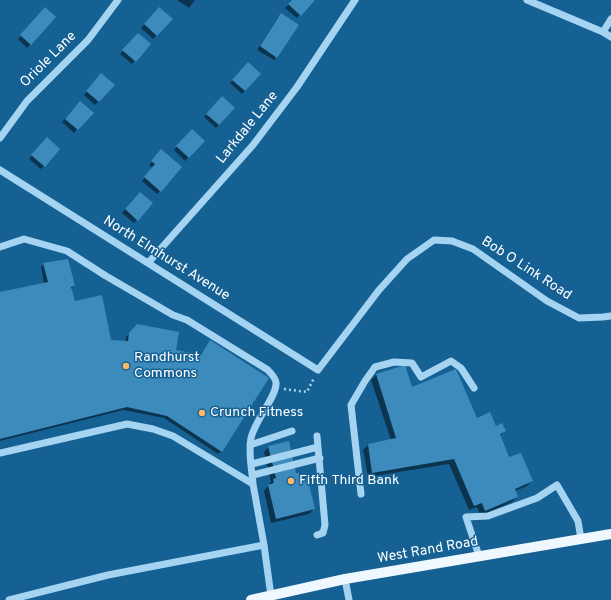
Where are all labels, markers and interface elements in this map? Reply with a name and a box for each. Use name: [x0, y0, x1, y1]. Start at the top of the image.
street label: Oriole Lane: [17, 28, 81, 92]
street label: Larkdale Lane: [214, 88, 282, 168]
street label: North Elmhurst Avenue: [99, 213, 233, 305]
street label: Bob O Link Road: [478, 234, 574, 304]
place label: Randhurst Commons: [134, 350, 200, 382]
marker: Randhurst Commons: [121, 361, 131, 371]
place label: Crunch Fitness: [210, 405, 303, 421]
marker: Crunch Fitness: [197, 408, 207, 418]
place label: Fifth Third Bank: [299, 473, 399, 489]
marker: Fifth Third Bank: [286, 476, 296, 486]
street label: West Rand Road: [376, 534, 480, 568]

